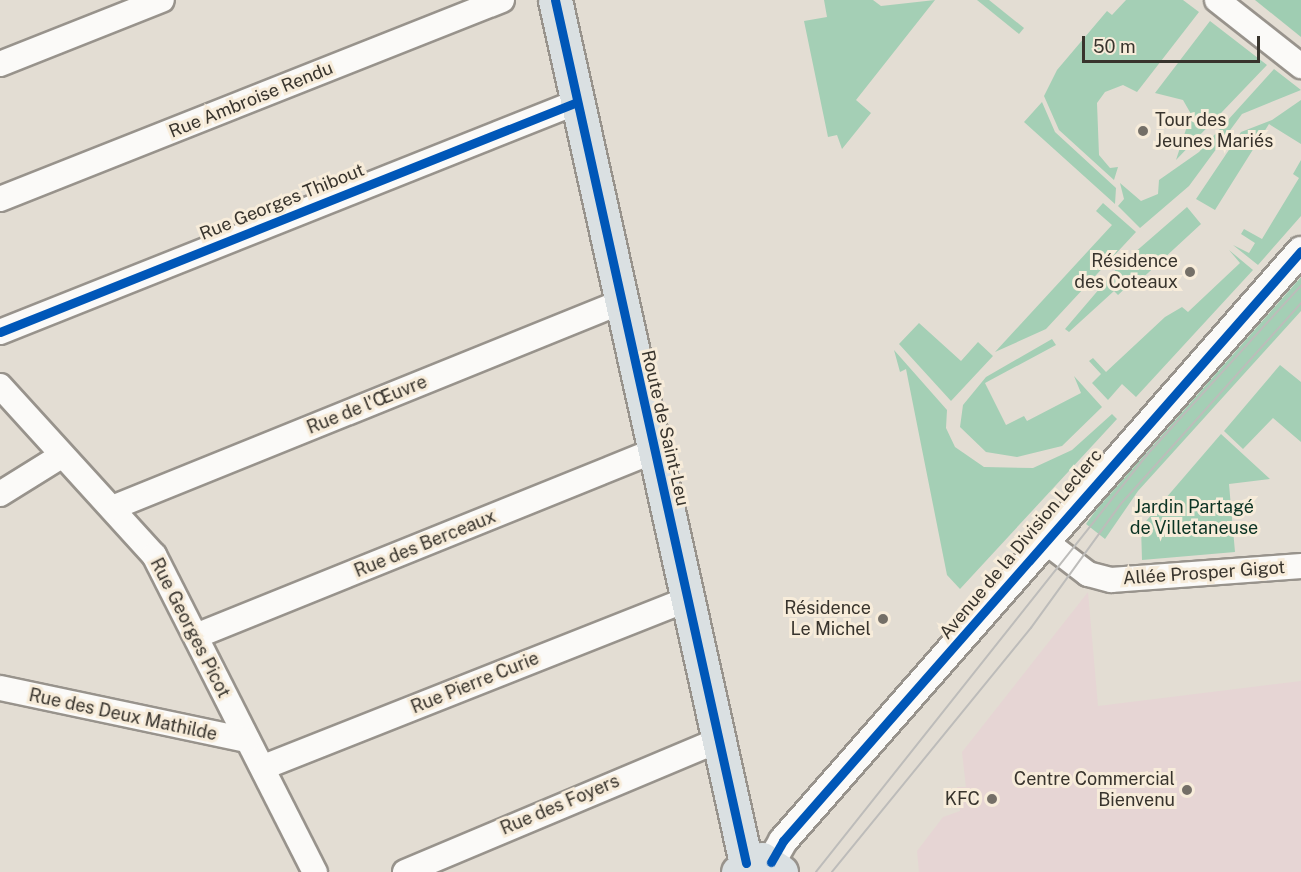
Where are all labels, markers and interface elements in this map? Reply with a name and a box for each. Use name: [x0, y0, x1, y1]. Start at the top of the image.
scale bar: [1085, 24, 1264, 62]
text: 50 m: [1093, 36, 1136, 57]
street label: Rue Ambroise Rendu: [166, 57, 336, 143]
place label: Tour des Jeunes Mariés: [1155, 110, 1273, 152]
marker: Tour des Jeunes Mariés: [1136, 124, 1150, 138]
street label: Rue Georges Thibout: [196, 159, 368, 245]
place label: Résidence des Coteaux: [1074, 251, 1178, 294]
marker: Résidence des Coteaux: [1183, 265, 1197, 279]
street label: Route de Saint-Leu: [637, 348, 693, 508]
street label: Rue de l'Œuvre: [304, 371, 430, 439]
street label: Avenue de la Division Leclerc: [935, 444, 1107, 644]
park label: Jardin Partagé de Villetaneuse: [1129, 497, 1259, 540]
street label: Rue des Berceaux: [351, 506, 499, 582]
street label: Rue Georges Picot: [145, 554, 235, 702]
street label: Allée Prosper Gigot: [1122, 557, 1286, 589]
place label: Résidence Le Michel: [784, 598, 871, 640]
marker: Résidence Le Michel: [876, 612, 890, 626]
street label: Rue Pierre Curie: [408, 647, 542, 719]
street label: Rue des Deux Mathilde: [27, 684, 219, 746]
place label: Centre Commercial Bienvenu: [1014, 769, 1175, 812]
street label: Rue des Foyers: [497, 770, 623, 840]
marker: Centre Commercial Bienvenu: [1180, 783, 1194, 797]
place label: KFC: [945, 788, 980, 810]
marker: KFC: [985, 792, 999, 806]

